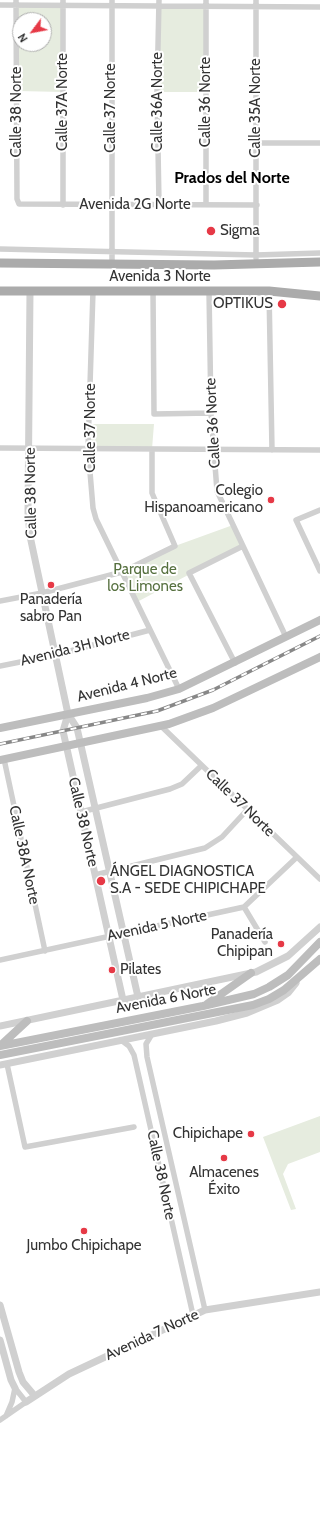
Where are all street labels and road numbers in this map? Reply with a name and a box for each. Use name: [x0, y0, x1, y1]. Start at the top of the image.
street label: Calle 36A Norte: [149, 52, 167, 152]
street label: Calle 37A Norte: [54, 53, 72, 151]
street label: Calle 36 Norte: [197, 57, 215, 147]
street label: Calle 35A Norte: [247, 58, 265, 158]
street label: Calle 37 Norte: [102, 63, 120, 153]
street label: Calle 38 Norte: [8, 66, 26, 158]
street label: Avenida 2G Norte: [79, 196, 191, 214]
street label: Avenida 3 Norte: [109, 268, 211, 286]
street label: Calle 36 Norte: [202, 377, 224, 469]
street label: Calle 37 Norte: [82, 383, 100, 473]
street label: Calle 38 Norte: [21, 447, 41, 539]
street label: Avenida 3H Norte: [18, 626, 132, 670]
street label: Avenida 4 Norte: [75, 664, 179, 706]
street label: Calle 37 Norte: [202, 765, 278, 841]
street label: Calle 38 Norte: [64, 776, 102, 868]
street label: Calle 38A Norte: [5, 804, 43, 906]
street label: Avenida 5 Norte: [105, 907, 209, 945]
street label: Avenida 6 Norte: [114, 980, 218, 1018]
street label: Calle 38 Norte: [143, 1129, 179, 1221]
street label: Avenida 7 Norte: [102, 1305, 202, 1365]

